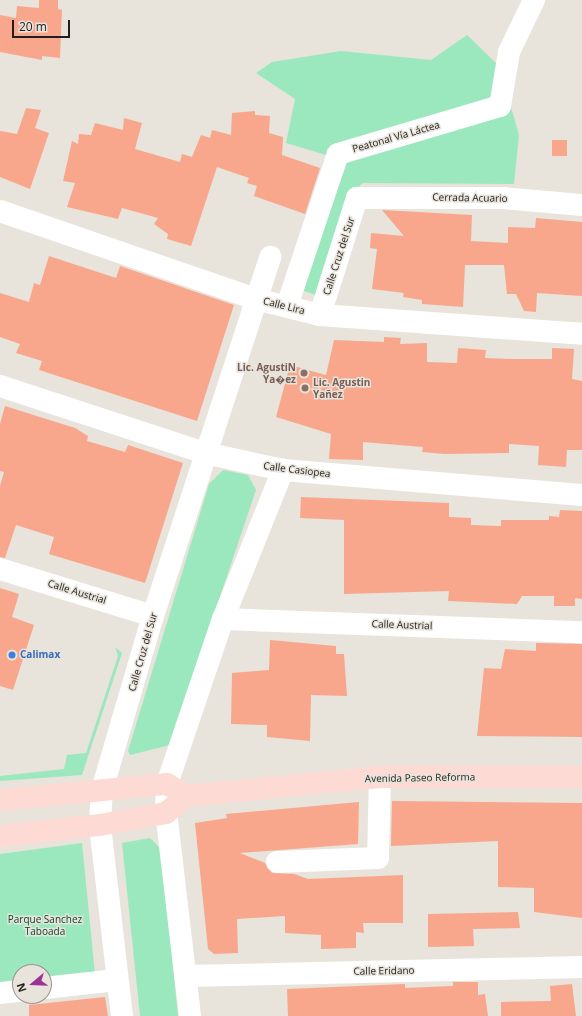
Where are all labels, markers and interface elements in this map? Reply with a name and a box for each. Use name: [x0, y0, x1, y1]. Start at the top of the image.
scale bar: [14, 12, 72, 38]
text: 20 m: [19, 18, 47, 35]
street label: Peatonal Vía Láctea: [351, 119, 441, 155]
street label: Cerrada Acuario: [432, 191, 508, 205]
street label: Calle Cruz del Sur: [321, 215, 357, 297]
street label: Calle Lira: [262, 295, 306, 317]
place label: Lic. AgustiN Ya�ez: [237, 361, 296, 384]
marker: Lic. AgustiN Ya�ez: [299, 368, 309, 378]
place label: Lic. Agustin Yañez: [313, 376, 370, 400]
marker: Lic. Agustin Yañez: [300, 383, 310, 393]
street label: Calle Casiopea: [263, 460, 331, 480]
street label: Calle Austrial: [46, 577, 108, 607]
street label: Calle Cruz del Sur: [126, 611, 160, 693]
street label: Calle Austrial: [372, 618, 432, 632]
place label: Calimax: [20, 649, 60, 661]
marker: Calimax: [7, 650, 17, 660]
street label: Avenida Paseo Reforma: [365, 771, 475, 785]
park label: Parque Sanchez Taboada: [8, 913, 82, 936]
north arrow: [12, 964, 52, 1004]
street label: Calle Eridano: [353, 964, 415, 978]
text: N: [13, 981, 30, 994]

